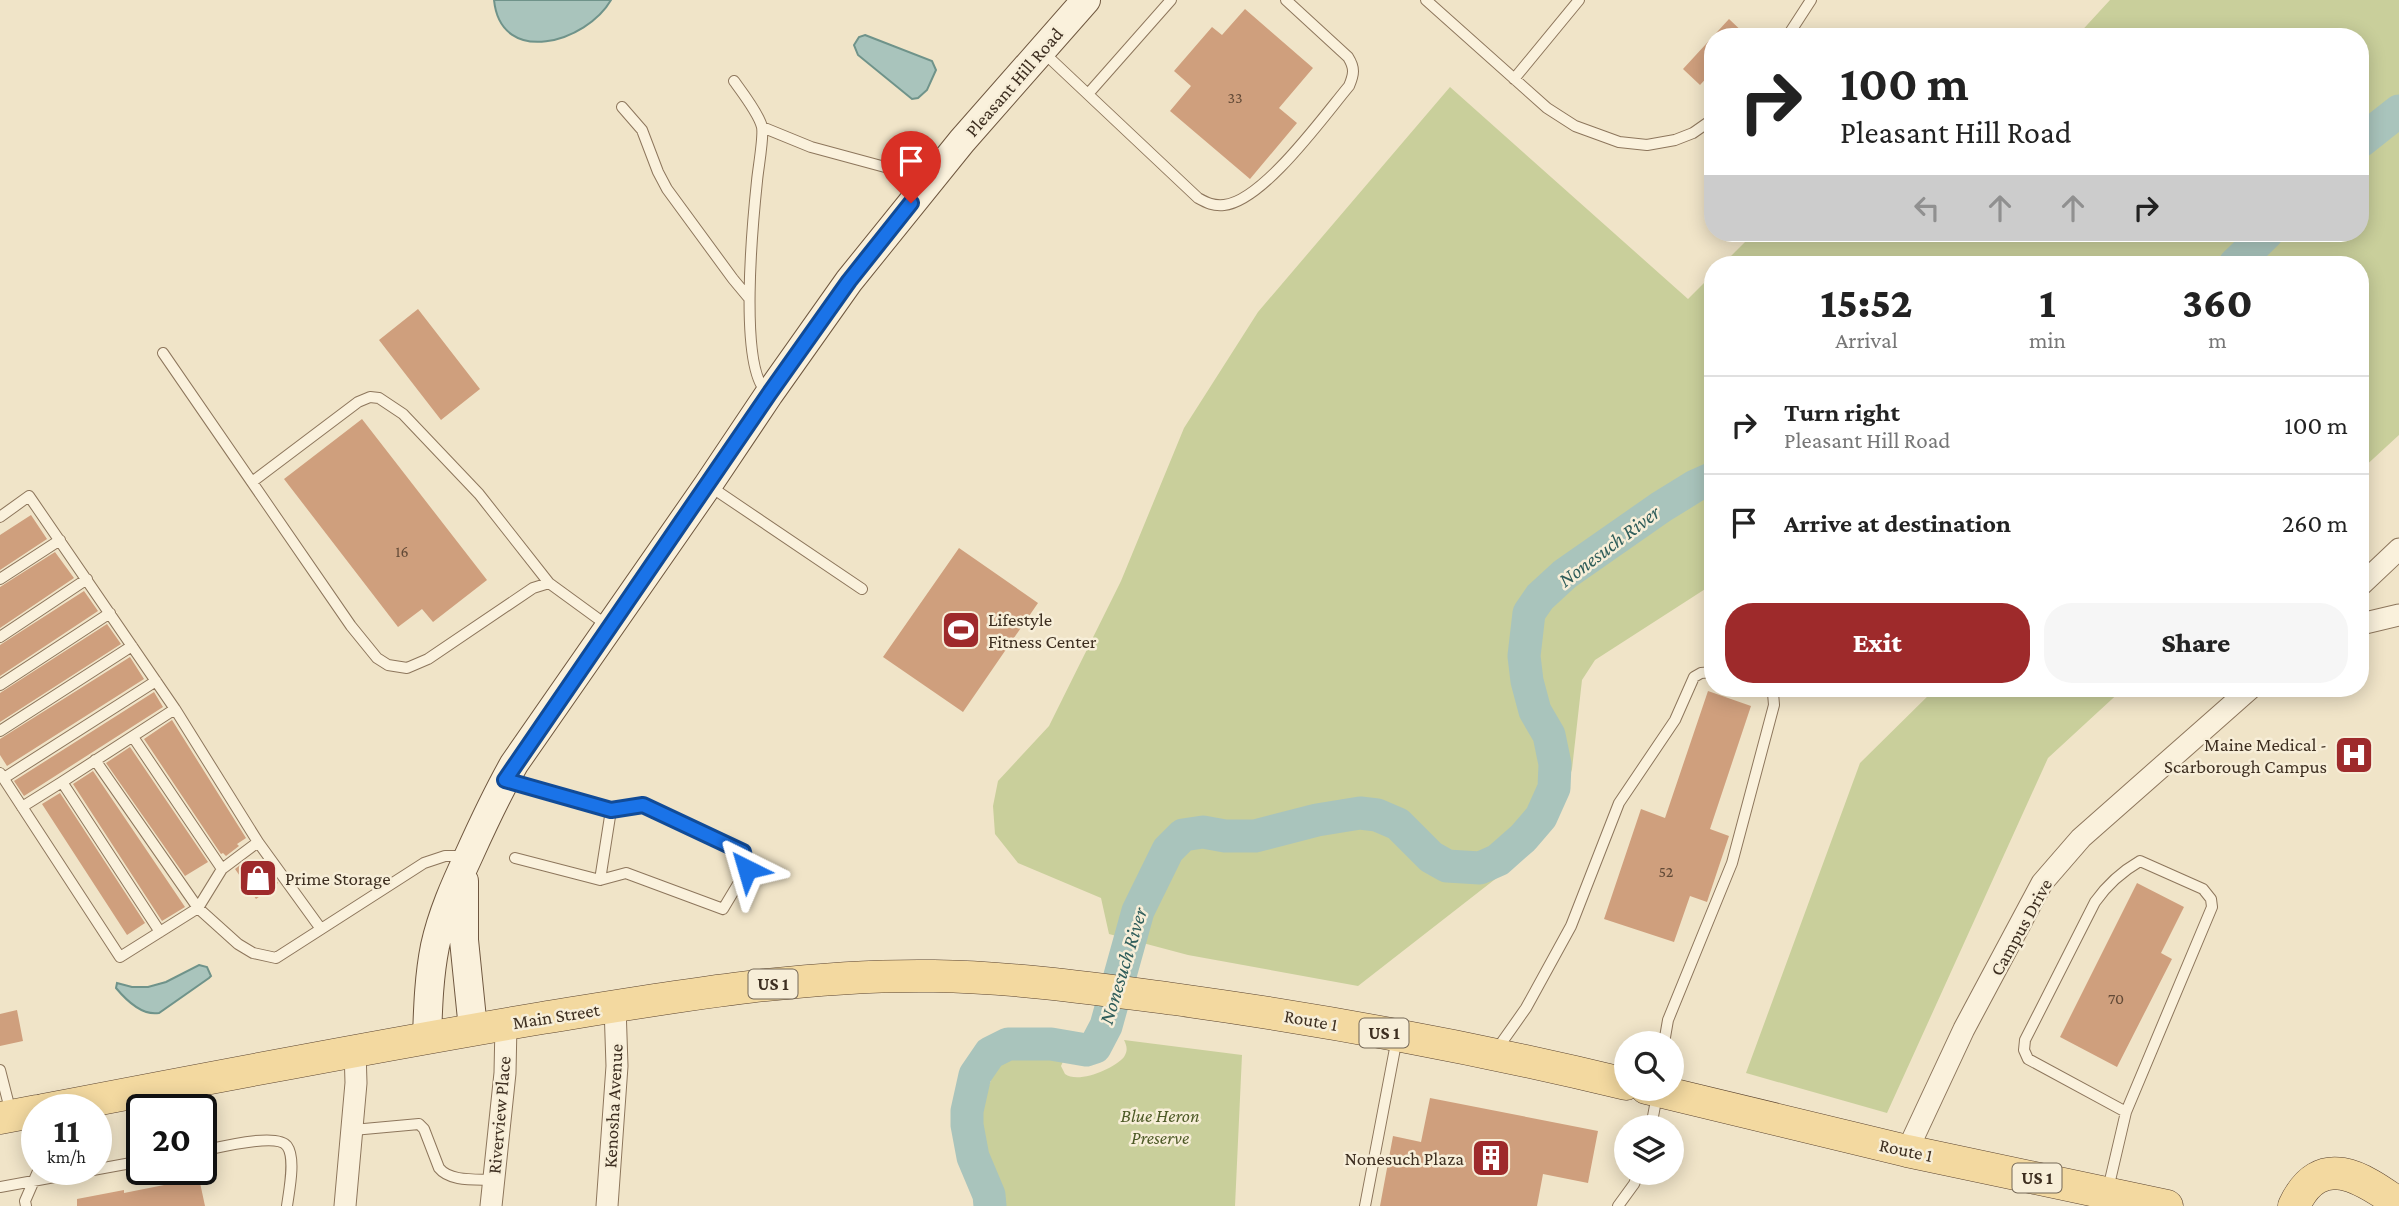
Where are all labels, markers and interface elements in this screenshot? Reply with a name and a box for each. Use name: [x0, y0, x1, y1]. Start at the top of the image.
street label: Pleasant Hill Road: [961, 23, 1067, 141]
icon: right: [1725, 56, 1816, 147]
text: 100 m: [1840, 56, 1969, 111]
house number: 33: [1227, 89, 1243, 106]
text: Pleasant Hill Road: [1840, 114, 2072, 150]
pin: [881, 131, 941, 203]
icon: arrive: [892, 142, 930, 180]
icon: left: [1908, 189, 1946, 227]
icon: ahead: [1981, 189, 2019, 227]
icon: ahead: [2054, 189, 2092, 227]
icon: right: [2127, 189, 2165, 227]
text: 15:52: [1820, 279, 1913, 326]
text: 1: [2039, 279, 2056, 326]
text: 360: [2182, 279, 2253, 326]
text: Arrival: [1835, 327, 1898, 353]
text: min: [2029, 327, 2066, 353]
text: m: [2208, 327, 2227, 353]
text: Turn right: [1784, 398, 1900, 427]
icon: right: [1725, 406, 1763, 444]
text: 100 m: [2284, 411, 2348, 440]
text: Pleasant Hill Road: [1784, 427, 1950, 453]
water label: Nonesuch River: [1554, 500, 1665, 592]
icon: arrive: [1725, 504, 1763, 542]
text: Arrive at destination: [1784, 509, 2011, 538]
text: 260 m: [2282, 509, 2348, 538]
house number: 16: [395, 543, 409, 560]
button: Exit: [1725, 603, 2030, 683]
button: Share: [2044, 603, 2348, 683]
sports icon: Lifestyle Fitness Center: [940, 609, 982, 651]
place label: Lifestyle Fitness Center: [988, 609, 1097, 652]
place label: Maine Medical - Scarborough Campus: [2164, 734, 2327, 777]
hospital icon: Maine Medical - Scarborough Campus: [2333, 734, 2375, 776]
position arrow: [710, 832, 784, 906]
shop icon: Prime Storage: [237, 857, 279, 899]
house number: 52: [1659, 863, 1674, 880]
place label: Prime Storage: [285, 868, 391, 889]
street label: Campus Drive: [1986, 875, 2056, 979]
water label: Nonesuch River: [1094, 904, 1152, 1027]
road number: US 1: [748, 970, 798, 999]
house number: 70: [2108, 990, 2124, 1007]
street label: Main Street: [511, 999, 602, 1033]
street label: Route 1: [1282, 1005, 1340, 1035]
road number: US 1: [1360, 1018, 1408, 1048]
map controls: [1614, 1031, 1684, 1185]
button: search: [1614, 1031, 1684, 1101]
street label: Kenosha Avenue: [599, 1043, 627, 1169]
street label: Riverview Place: [483, 1055, 515, 1175]
speed limit sign: 20: [126, 1094, 217, 1185]
park label: Blue Heron Preserve: [1121, 1105, 1200, 1148]
text: 11: [53, 1111, 80, 1150]
button: layers: [1614, 1115, 1684, 1185]
street label: Route 1: [1877, 1134, 1935, 1166]
building icon: Nonesuch Plaza: [1470, 1137, 1512, 1179]
text: km/h: [47, 1147, 86, 1167]
place label: Nonesuch Plaza: [1344, 1148, 1464, 1169]
road number: US 1: [2012, 1163, 2062, 1192]

